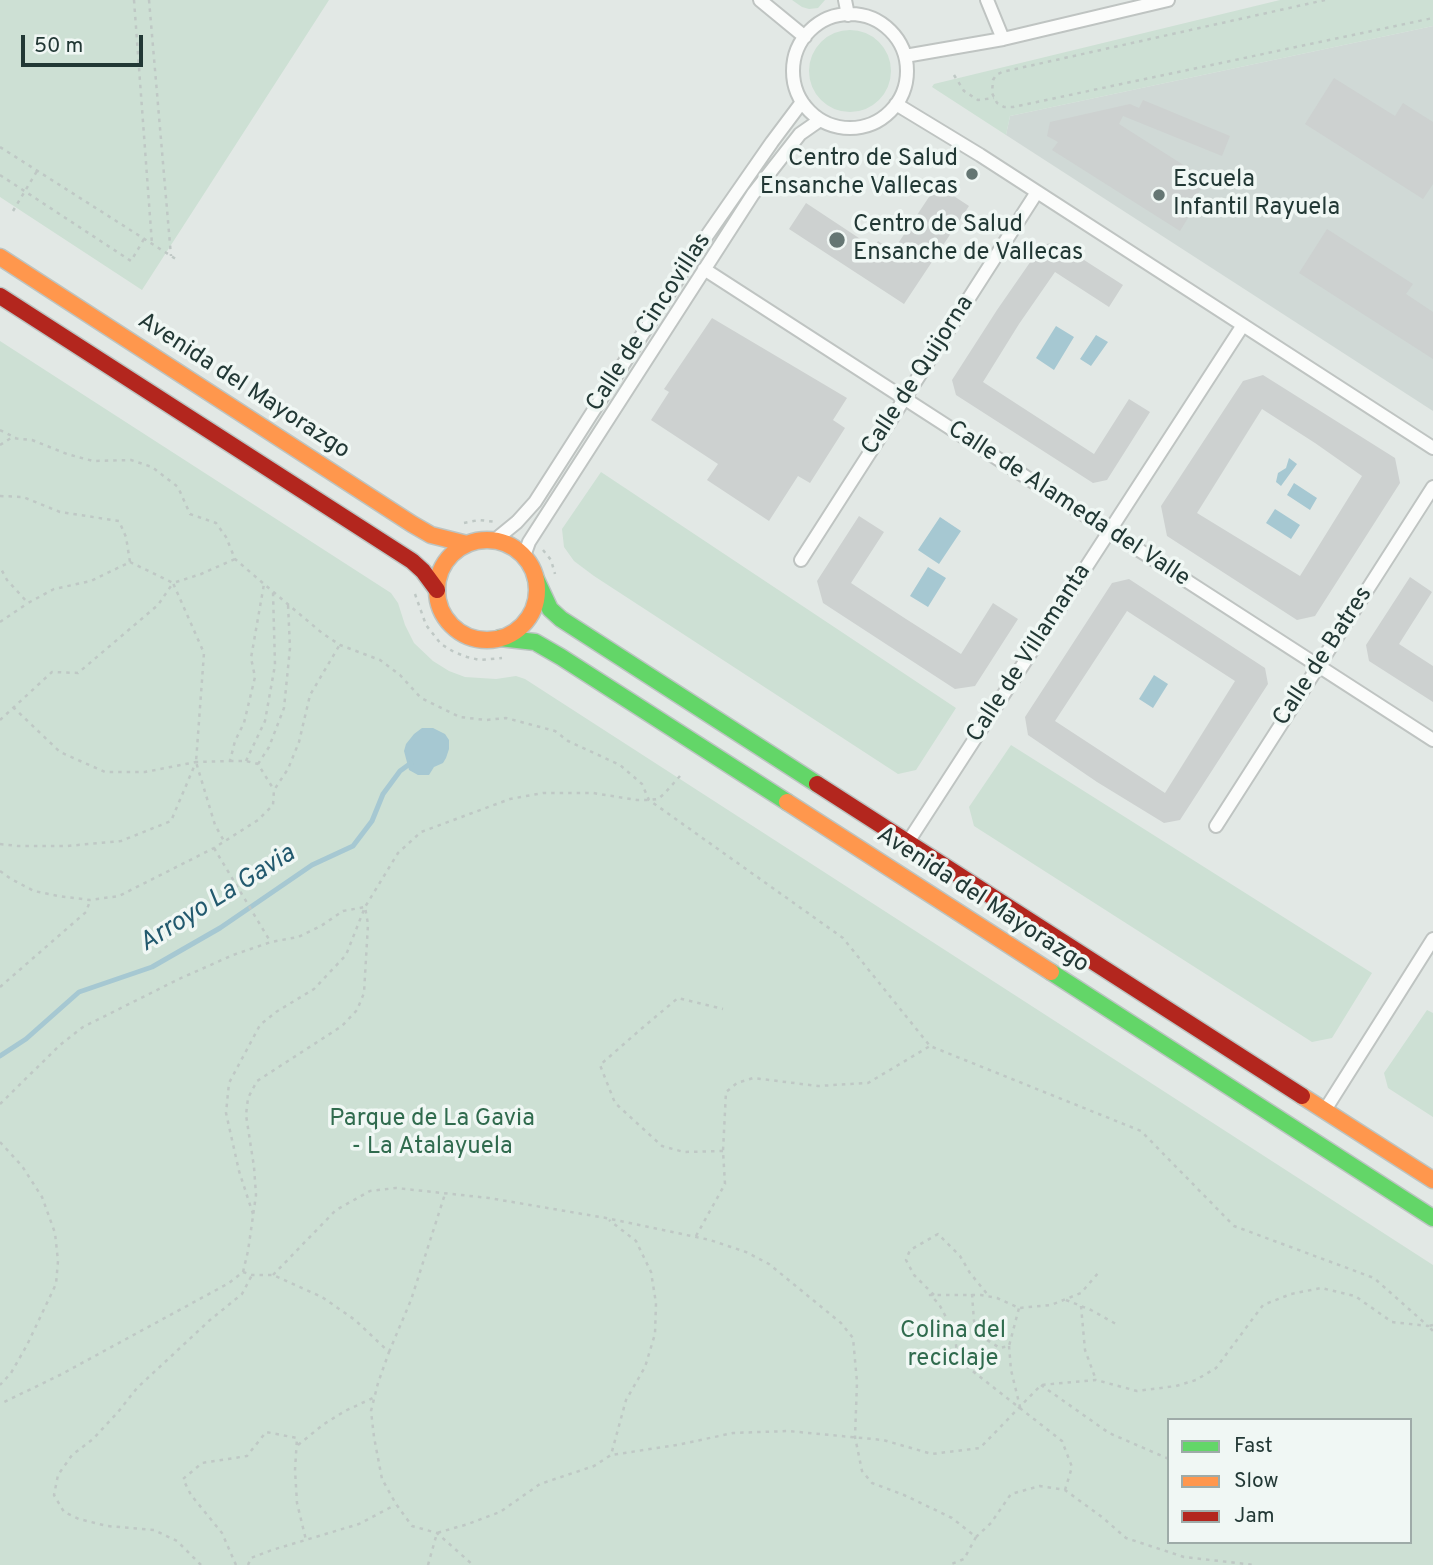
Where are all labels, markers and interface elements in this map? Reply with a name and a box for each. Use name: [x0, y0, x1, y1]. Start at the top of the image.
scale bar: [24, 21, 147, 65]
text: 50 m: [34, 33, 83, 60]
place label: Centro de Salud Ensanche Vallecas: [760, 146, 958, 202]
marker: Centro de Salud Ensanche Vallecas: [964, 166, 980, 182]
place label: Escuela Infantil Rayuela: [1173, 167, 1340, 223]
marker: Escuela Infantil Rayuela: [1151, 187, 1167, 203]
place label: Centro de Salud Ensanche de Vallecas: [853, 212, 1083, 268]
street label: Calle de Cincovillas: [582, 228, 718, 418]
marker: Centro de Salud Ensanche de Vallecas: [827, 230, 847, 250]
street label: Calle de Quijorna: [857, 291, 981, 461]
street label: Avenida del Mayorazgo: [131, 308, 355, 466]
street label: Calle de Alameda del Valle: [941, 416, 1195, 594]
street label: Calle de Villamanta: [962, 560, 1098, 748]
street label: Calle de Batres: [1268, 582, 1380, 732]
street label: Avenida del Mayorazgo: [870, 822, 1094, 980]
water label: Arroyo La Gavia: [134, 840, 302, 960]
park label: Parque de La Gavia - La Atalayuela: [329, 1106, 535, 1162]
park label: Colina del reciclaje: [900, 1318, 1006, 1374]
legend: [1167, 1418, 1412, 1544]
text: Fast: [1234, 1433, 1273, 1460]
text: Slow: [1234, 1468, 1279, 1495]
text: Jam: [1234, 1503, 1275, 1530]

